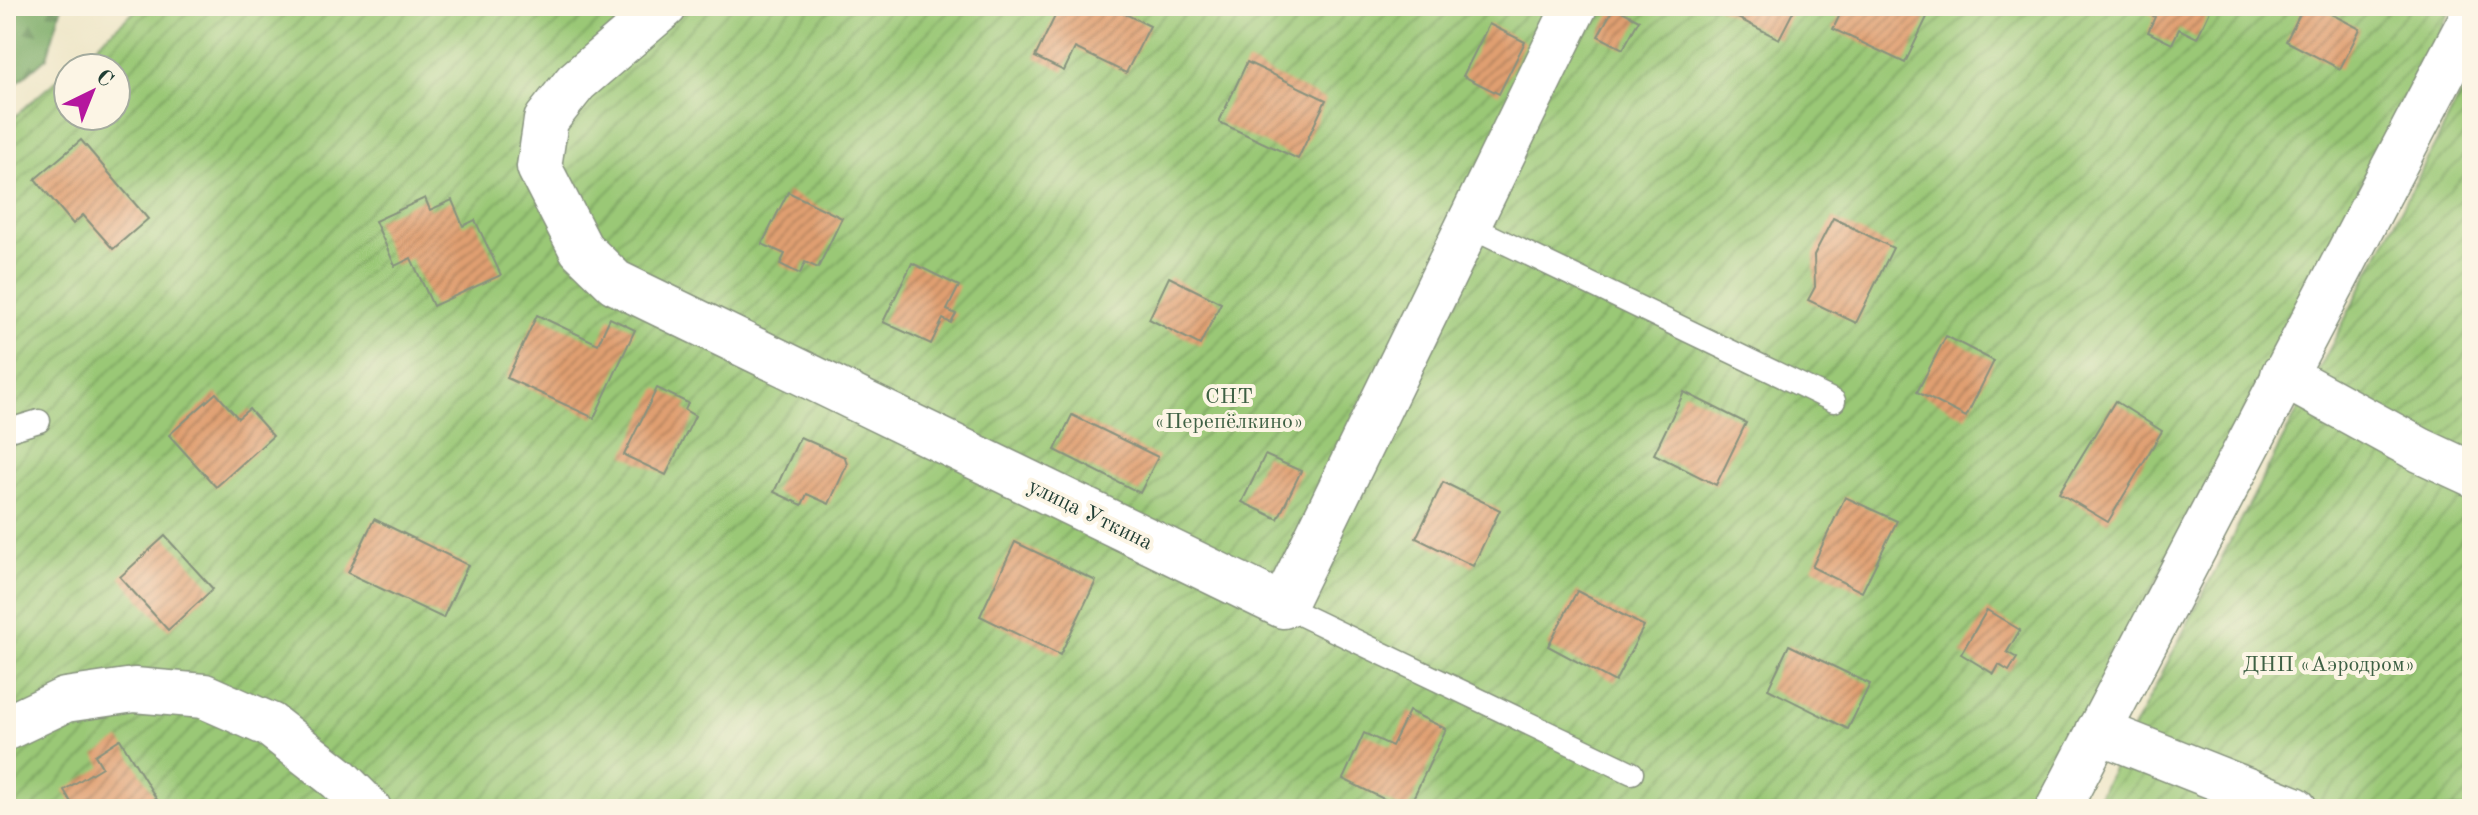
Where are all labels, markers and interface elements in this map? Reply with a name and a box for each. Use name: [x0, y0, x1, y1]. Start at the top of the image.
north arrow: [52, 52, 132, 132]
text: С: [91, 66, 117, 92]
park label: СНТ «Перепёлкино»: [1154, 386, 1304, 433]
street label: улица Уткина: [1024, 475, 1156, 554]
park label: ДНП «Аэродром»: [2243, 654, 2415, 676]

